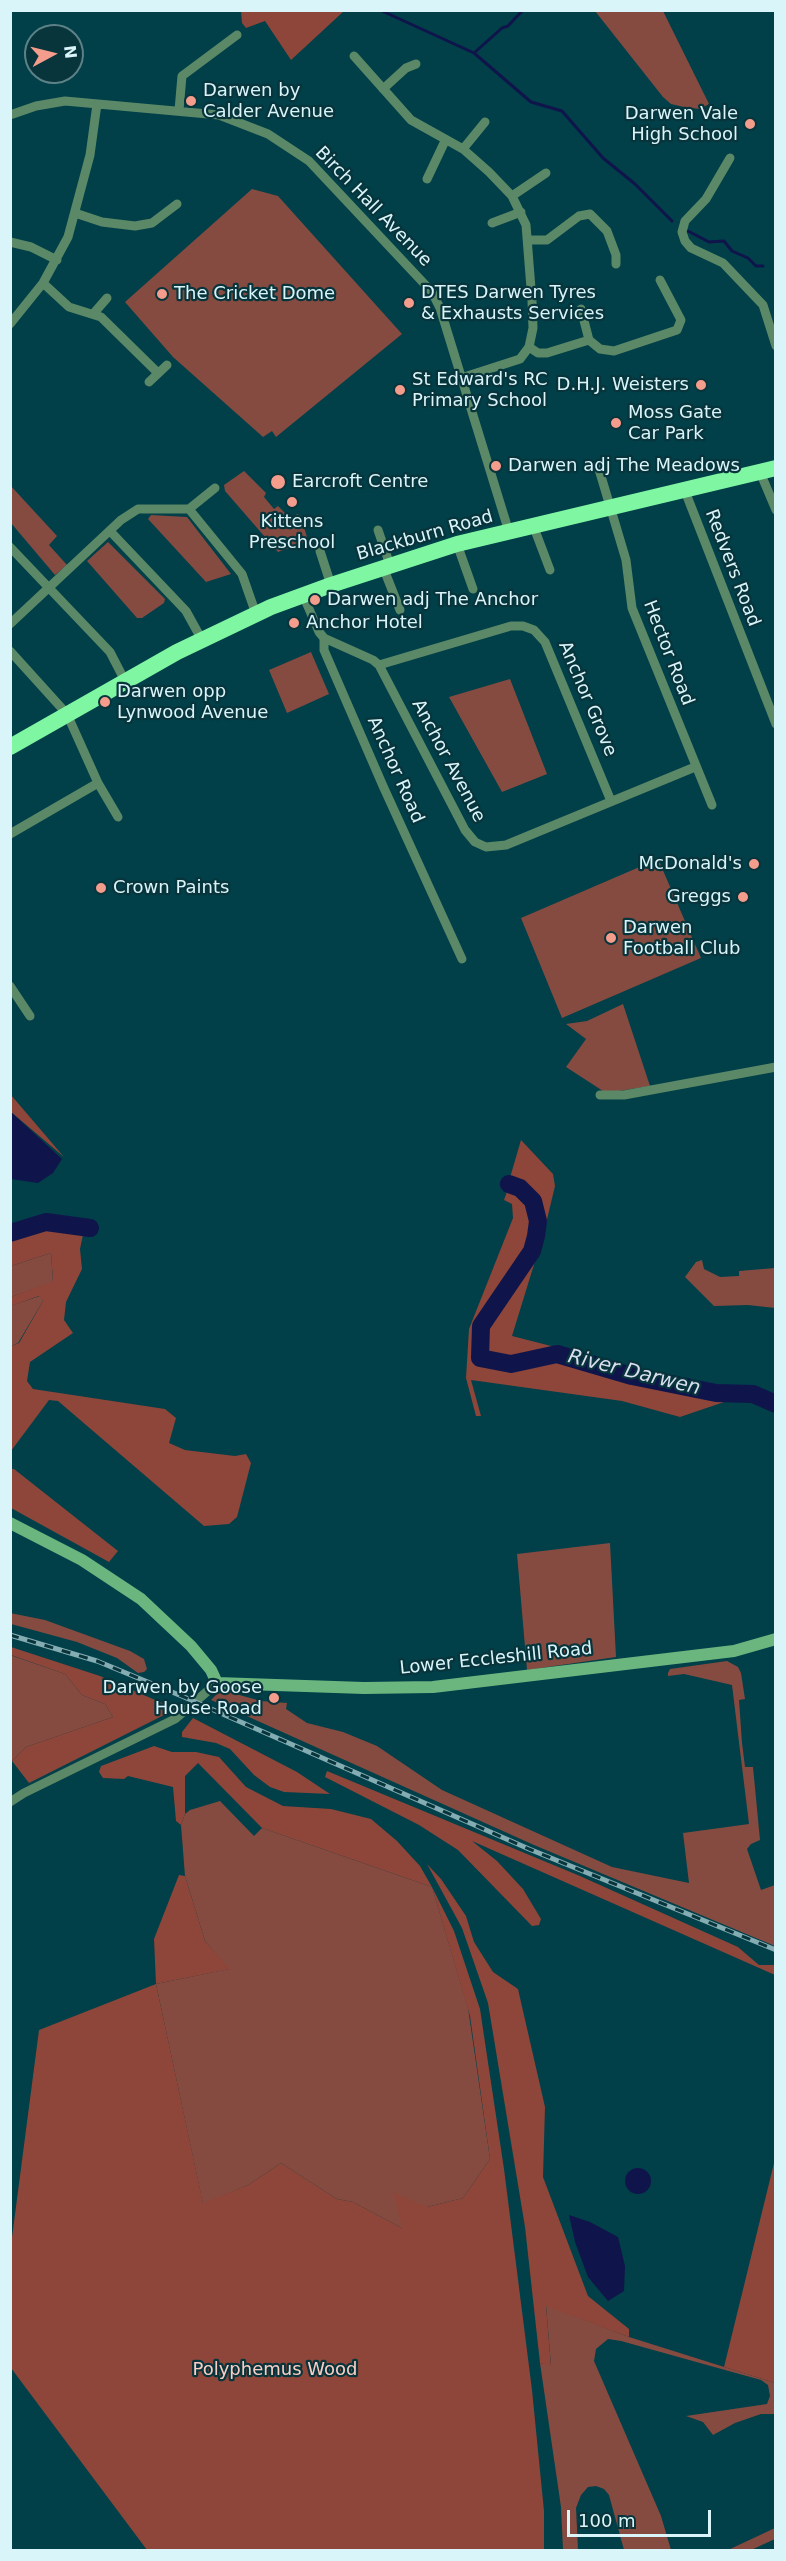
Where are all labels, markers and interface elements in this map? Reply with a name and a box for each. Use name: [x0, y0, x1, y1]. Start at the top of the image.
north arrow: [24, 24, 84, 84]
text: N: [60, 44, 81, 60]
place label: Darwen by Calder Avenue: [203, 80, 334, 122]
marker: Darwen by Calder Avenue: [184, 94, 198, 108]
place label: Darwen Vale High School: [625, 103, 738, 146]
marker: Darwen Vale High School: [743, 117, 757, 131]
street label: Birch Hall Avenue: [310, 142, 436, 272]
place label: DTES Darwen Tyres & Exhausts Services: [421, 282, 604, 324]
place label: The Cricket Dome: [174, 283, 335, 305]
marker: The Cricket Dome: [155, 287, 169, 301]
marker: DTES Darwen Tyres & Exhausts Services: [402, 296, 416, 310]
place label: St Edward's RC Primary School: [412, 369, 547, 412]
place label: D.H.J. Weisters: [557, 374, 689, 396]
marker: D.H.J. Weisters: [694, 378, 708, 392]
marker: St Edward's RC Primary School: [393, 383, 407, 397]
place label: Moss Gate Car Park: [628, 402, 722, 444]
marker: Moss Gate Car Park: [609, 416, 623, 430]
place label: Darwen adj The Meadows: [508, 455, 740, 477]
marker: Darwen adj The Meadows: [489, 459, 503, 473]
place label: Earcroft Centre: [292, 471, 428, 493]
marker: Earcroft Centre: [269, 473, 287, 491]
marker: Kittens Preschool: [285, 495, 299, 509]
street label: Blackburn Road: [354, 506, 496, 566]
street label: Redvers Road: [700, 506, 764, 630]
place label: Kittens Preschool: [249, 511, 335, 554]
place label: Darwen adj The Anchor: [327, 589, 538, 611]
marker: Darwen adj The Anchor: [308, 593, 322, 607]
street label: Hector Road: [638, 597, 698, 709]
place label: Anchor Hotel: [306, 612, 423, 634]
marker: Anchor Hotel: [287, 616, 301, 630]
street label: Anchor Grove: [553, 638, 621, 760]
place label: Darwen opp Lynwood Avenue: [117, 681, 268, 724]
marker: Darwen opp Lynwood Avenue: [98, 695, 112, 709]
street label: Anchor Avenue: [407, 696, 489, 826]
street label: Anchor Road: [362, 713, 428, 827]
place label: McDonald's: [639, 853, 742, 875]
marker: McDonald's: [747, 857, 761, 871]
place label: Crown Paints: [113, 877, 229, 899]
marker: Crown Paints: [94, 881, 108, 895]
place label: Greggs: [667, 886, 731, 908]
marker: Greggs: [736, 890, 750, 904]
place label: Darwen Football Club: [623, 917, 740, 960]
marker: Darwen Football Club: [604, 931, 618, 945]
water label: River Darwen: [565, 1345, 703, 1401]
street label: Lower Eccleshill Road: [399, 1638, 593, 1680]
place label: Darwen by Goose House Road: [103, 1677, 262, 1720]
marker: Darwen by Goose House Road: [267, 1691, 281, 1705]
park label: Polyphemus Wood: [192, 2359, 358, 2381]
scale bar: [570, 2498, 714, 2536]
text: 100 m: [578, 2510, 636, 2531]

